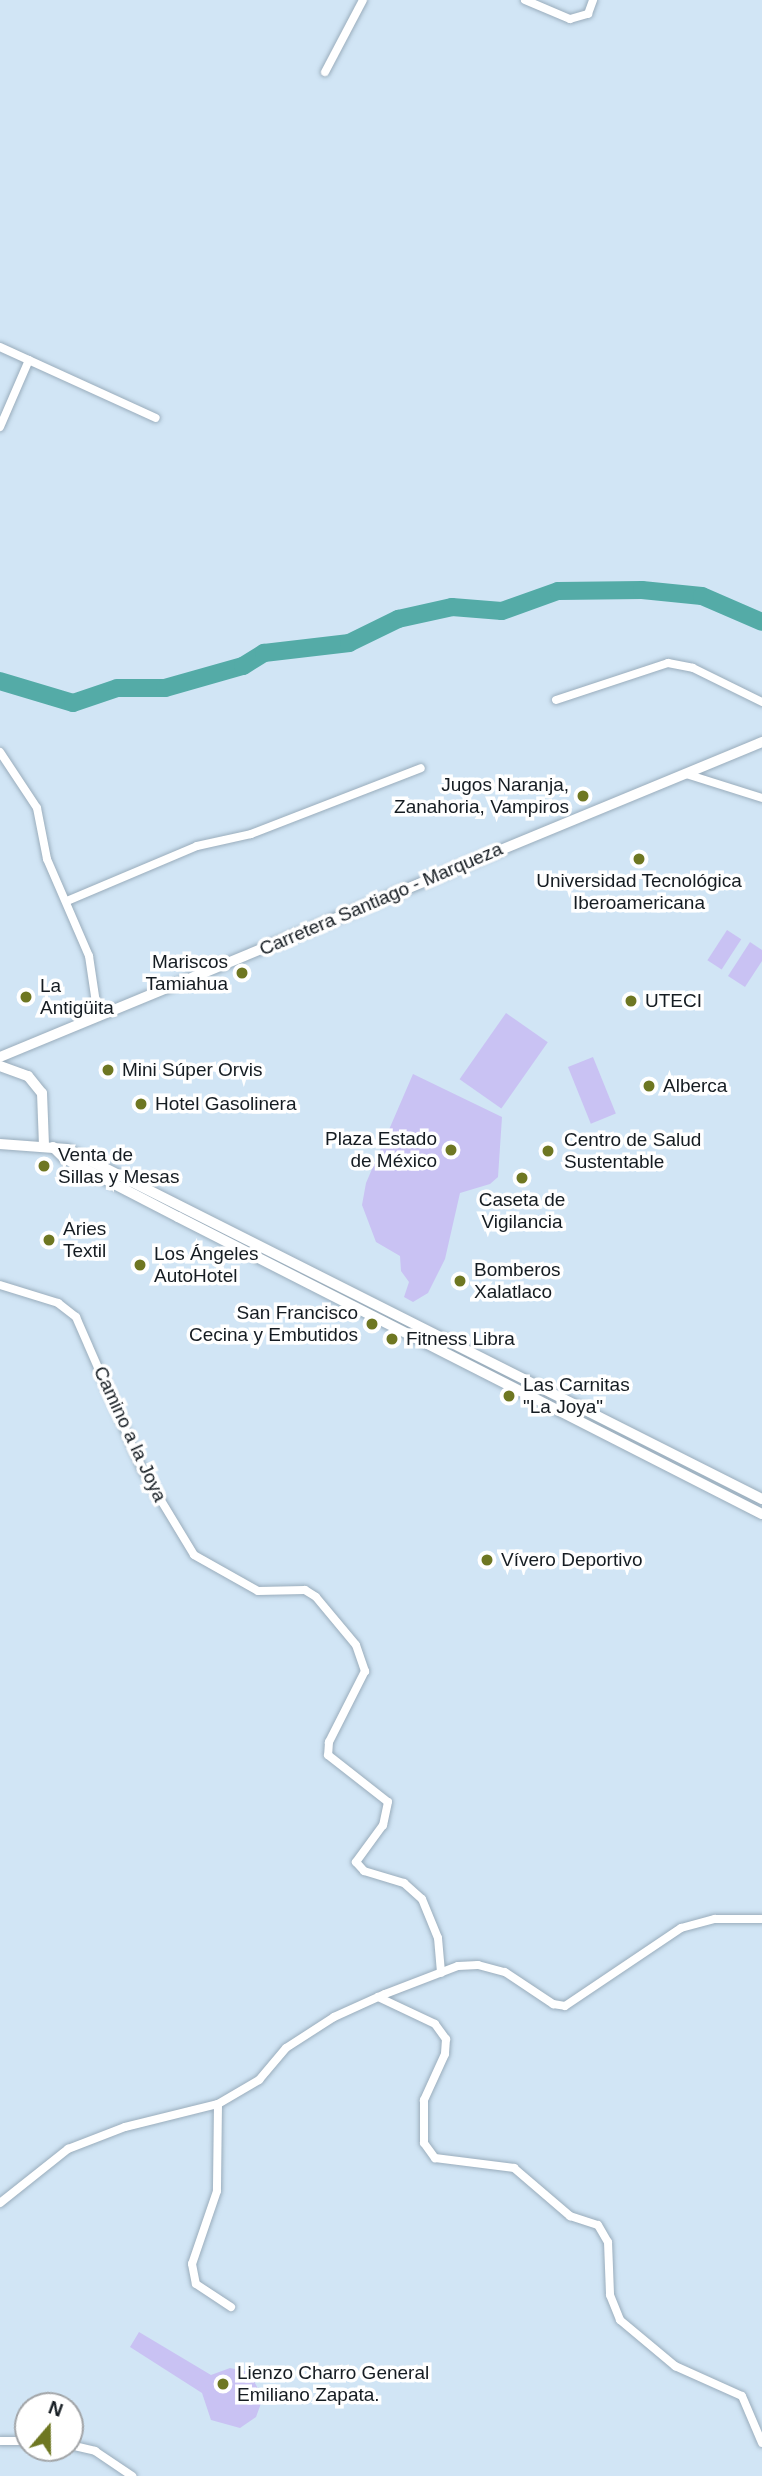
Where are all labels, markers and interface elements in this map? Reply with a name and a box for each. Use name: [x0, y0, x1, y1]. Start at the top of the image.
place label: Jugos Naranja, Zanahoria, Vampiros: [394, 774, 569, 818]
marker: Jugos Naranja, Zanahoria, Vampiros: [575, 788, 591, 804]
street label: Carretera Santiago - Marqueza: [256, 837, 506, 961]
marker: Universidad Tecnológica Iberoamericana: [631, 851, 647, 867]
place label: Universidad Tecnológica Iberoamericana: [536, 870, 742, 914]
place label: Mariscos Tamiahua: [146, 951, 228, 995]
marker: Mariscos Tamiahua: [234, 965, 250, 981]
place label: La Antigüita: [40, 975, 114, 1019]
marker: La Antigüita: [18, 989, 34, 1005]
place label: UTECI: [645, 990, 702, 1012]
marker: UTECI: [623, 993, 639, 1009]
place label: Mini Súper Orvis: [122, 1059, 262, 1081]
marker: Mini Súper Orvis: [100, 1062, 116, 1078]
place label: Alberca: [663, 1075, 727, 1097]
marker: Alberca: [641, 1078, 657, 1094]
place label: Hotel Gasolinera: [155, 1093, 297, 1115]
marker: Hotel Gasolinera: [133, 1096, 149, 1112]
place label: Plaza Estado de México: [325, 1128, 437, 1172]
place label: Centro de Salud Sustentable: [564, 1129, 701, 1173]
marker: Centro de Salud Sustentable: [538, 1141, 558, 1161]
marker: Plaza Estado de México: [443, 1142, 459, 1158]
place label: Venta de Sillas y Mesas: [58, 1144, 179, 1188]
marker: Venta de Sillas y Mesas: [36, 1158, 52, 1174]
marker: Caseta de Vigilancia: [514, 1170, 530, 1186]
place label: Caseta de Vigilancia: [479, 1189, 565, 1233]
place label: Aries Textil: [63, 1218, 106, 1262]
marker: Aries Textil: [41, 1232, 57, 1248]
place label: Los Ángeles AutoHotel: [154, 1243, 259, 1287]
marker: Los Ángeles AutoHotel: [132, 1257, 148, 1273]
place label: Bomberos Xalatlaco: [474, 1259, 561, 1303]
marker: Bomberos Xalatlaco: [452, 1273, 468, 1289]
place label: San Francisco Cecina y Embutidos: [189, 1302, 358, 1346]
marker: San Francisco Cecina y Embutidos: [364, 1316, 380, 1332]
place label: Fitness Libra: [406, 1328, 515, 1350]
marker: Fitness Libra: [384, 1331, 400, 1347]
street label: Camino a la Joya: [89, 1363, 171, 1505]
place label: Las Carnitas "La Joya": [523, 1374, 630, 1418]
marker: Las Carnitas "La Joya": [501, 1388, 517, 1404]
place label: Vívero Deportivo: [501, 1549, 643, 1571]
marker: Vívero Deportivo: [479, 1552, 495, 1568]
place label: Lienzo Charro General Emiliano Zapata.: [237, 2362, 429, 2406]
marker: Lienzo Charro General Emiliano Zapata.: [215, 2376, 231, 2392]
north arrow: [14, 2392, 84, 2462]
text: N: [46, 2396, 66, 2421]

